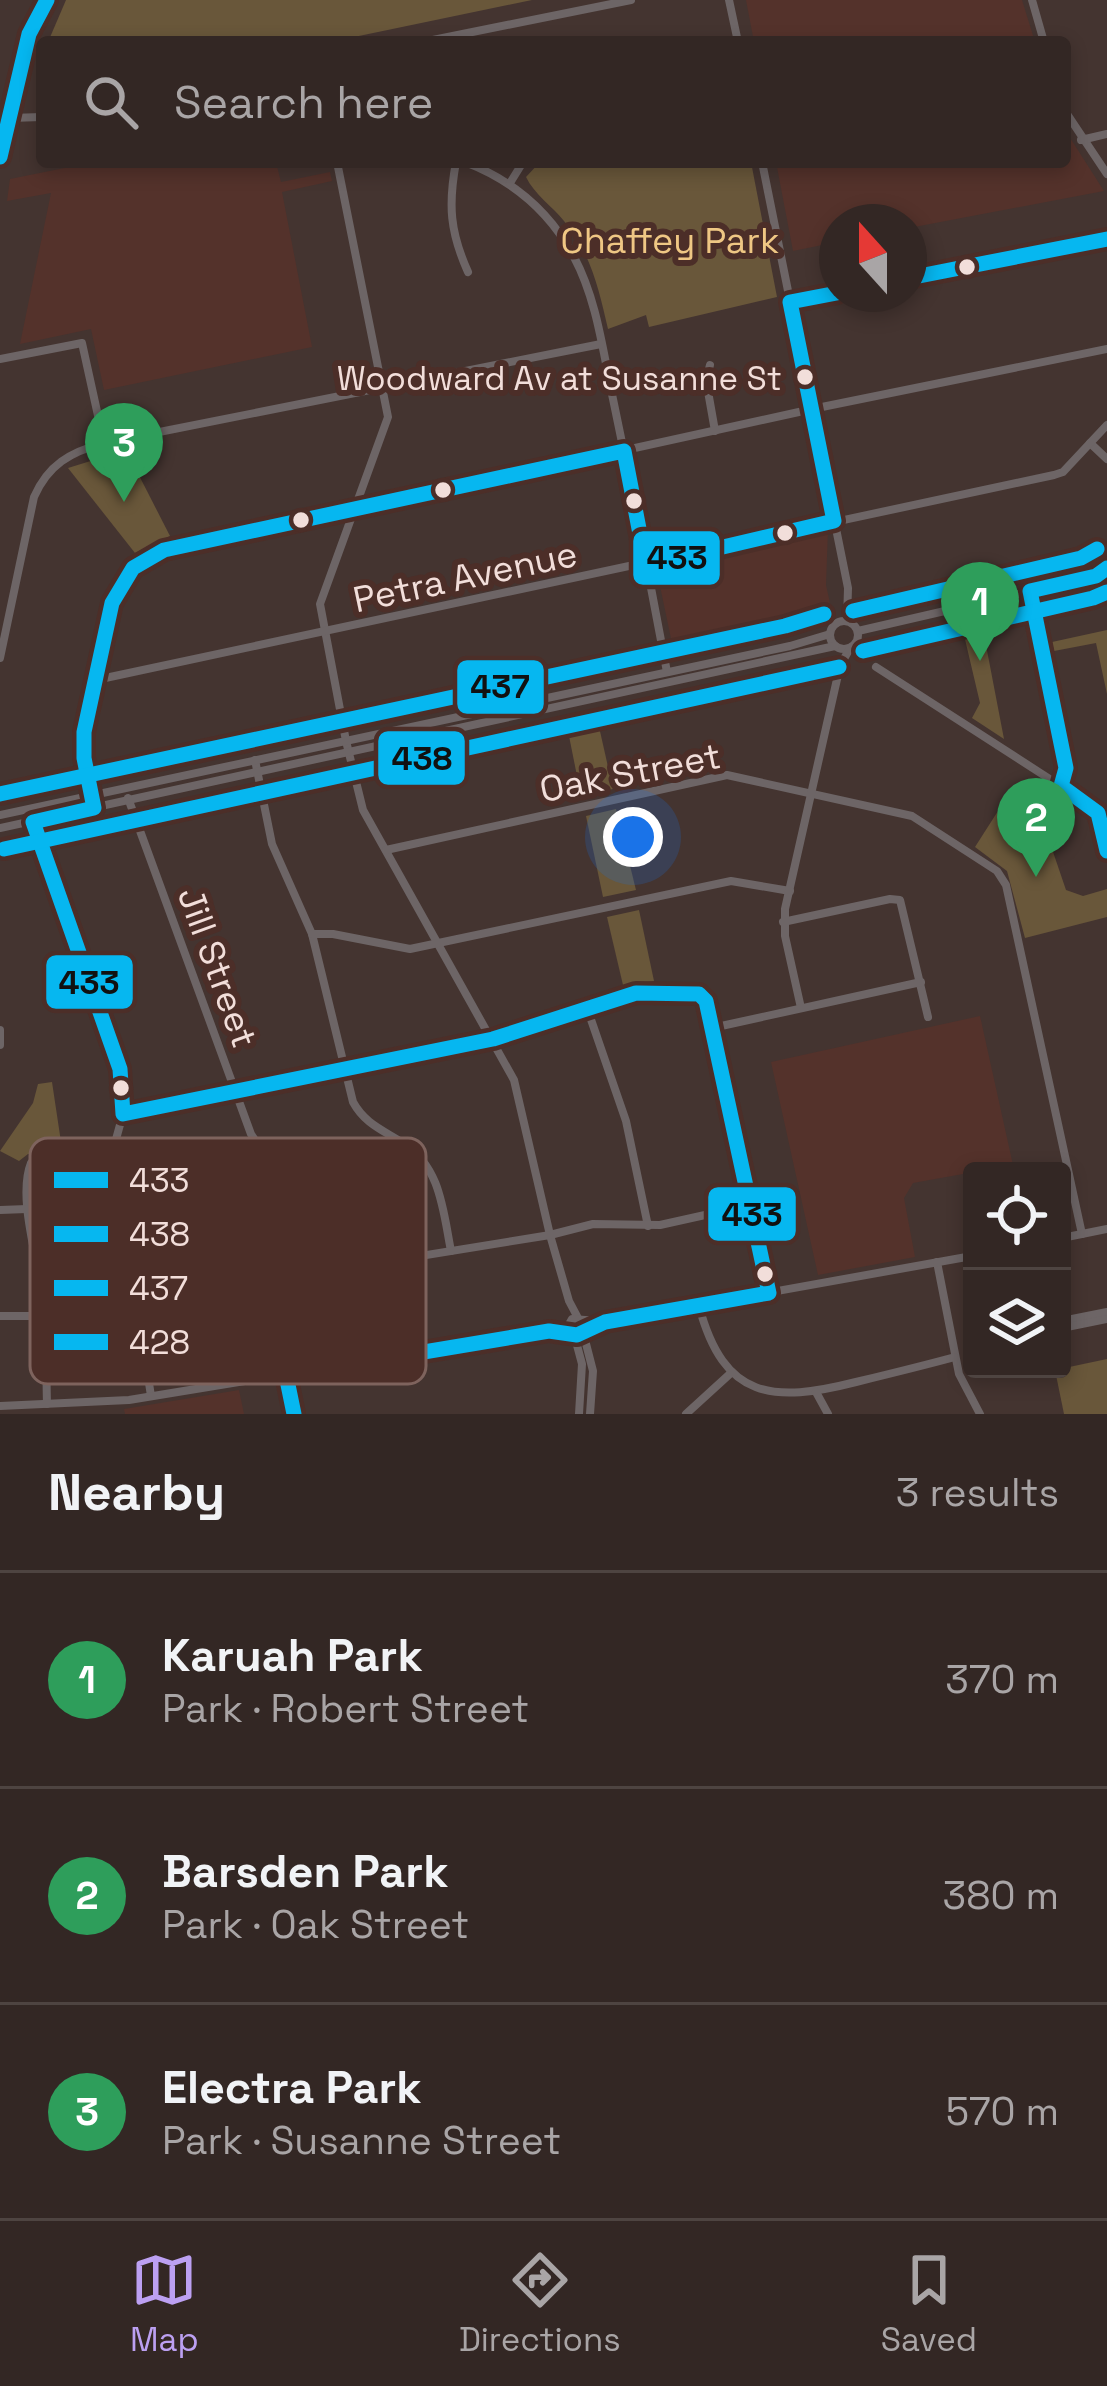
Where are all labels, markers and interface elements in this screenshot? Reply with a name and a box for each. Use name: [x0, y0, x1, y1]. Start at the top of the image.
search box: [36, 36, 1071, 168]
icon: search: [78, 69, 144, 135]
text: Search here: [174, 74, 433, 131]
north arrow: [819, 204, 927, 312]
park label: Chaffey Park: [561, 218, 779, 264]
unlabelled marker: [956, 256, 978, 278]
place label: Woodward Av at Susanne St: [337, 358, 782, 400]
marker: Woodward Av at Susanne St: [794, 366, 816, 388]
pin: 3: [85, 403, 163, 502]
unlabelled marker: [432, 479, 454, 501]
unlabelled marker: [623, 490, 645, 512]
unlabelled marker: [290, 509, 312, 531]
unlabelled marker: [774, 522, 796, 544]
line badge: 433: [631, 529, 722, 587]
street label: Petra Avenue: [349, 531, 581, 623]
text: 433: [646, 537, 708, 579]
pin: 1: [941, 562, 1019, 661]
line badge: 437: [455, 658, 546, 716]
text: 437: [470, 666, 530, 708]
line badge: 438: [376, 729, 467, 787]
street label: Oak Street: [536, 733, 725, 813]
text: 438: [392, 738, 452, 780]
pin: 2: [997, 778, 1075, 877]
your location: [603, 807, 663, 867]
street label: Jill Street: [167, 881, 267, 1054]
line badge: 433: [44, 953, 135, 1011]
text: 433: [58, 962, 120, 1004]
unlabelled marker: [110, 1077, 132, 1099]
legend: [30, 1138, 426, 1384]
text: 433: [129, 1160, 190, 1202]
map controls: [963, 1162, 1071, 1378]
button: locate: [963, 1162, 1071, 1270]
line badge: 433: [706, 1185, 798, 1243]
text: 433: [721, 1194, 783, 1236]
text: 438: [129, 1214, 190, 1256]
unlabelled marker: [754, 1263, 776, 1285]
text: 437: [129, 1268, 188, 1310]
button: layers: [963, 1270, 1071, 1378]
text: 428: [129, 1322, 190, 1364]
text: Nearby: [48, 1460, 225, 1525]
text: 3 results: [896, 1468, 1059, 1517]
text: Karuah Park: [162, 1627, 423, 1684]
text: 1: [78, 1655, 96, 1704]
text: 370 m: [945, 1655, 1059, 1704]
text: Park · Robert Street: [162, 1684, 529, 1733]
text: Barsden Park: [162, 1843, 449, 1900]
text: 2: [75, 1871, 99, 1920]
text: 380 m: [943, 1871, 1059, 1920]
text: Park · Oak Street: [162, 1900, 469, 1949]
text: Electra Park: [162, 2059, 422, 2116]
text: 3: [75, 2087, 99, 2136]
text: 570 m: [946, 2087, 1059, 2136]
text: Park · Susanne Street: [162, 2116, 561, 2165]
tab: Map: [130, 2247, 199, 2361]
tab: Directions: [459, 2247, 621, 2361]
tab: Saved: [881, 2247, 977, 2361]

